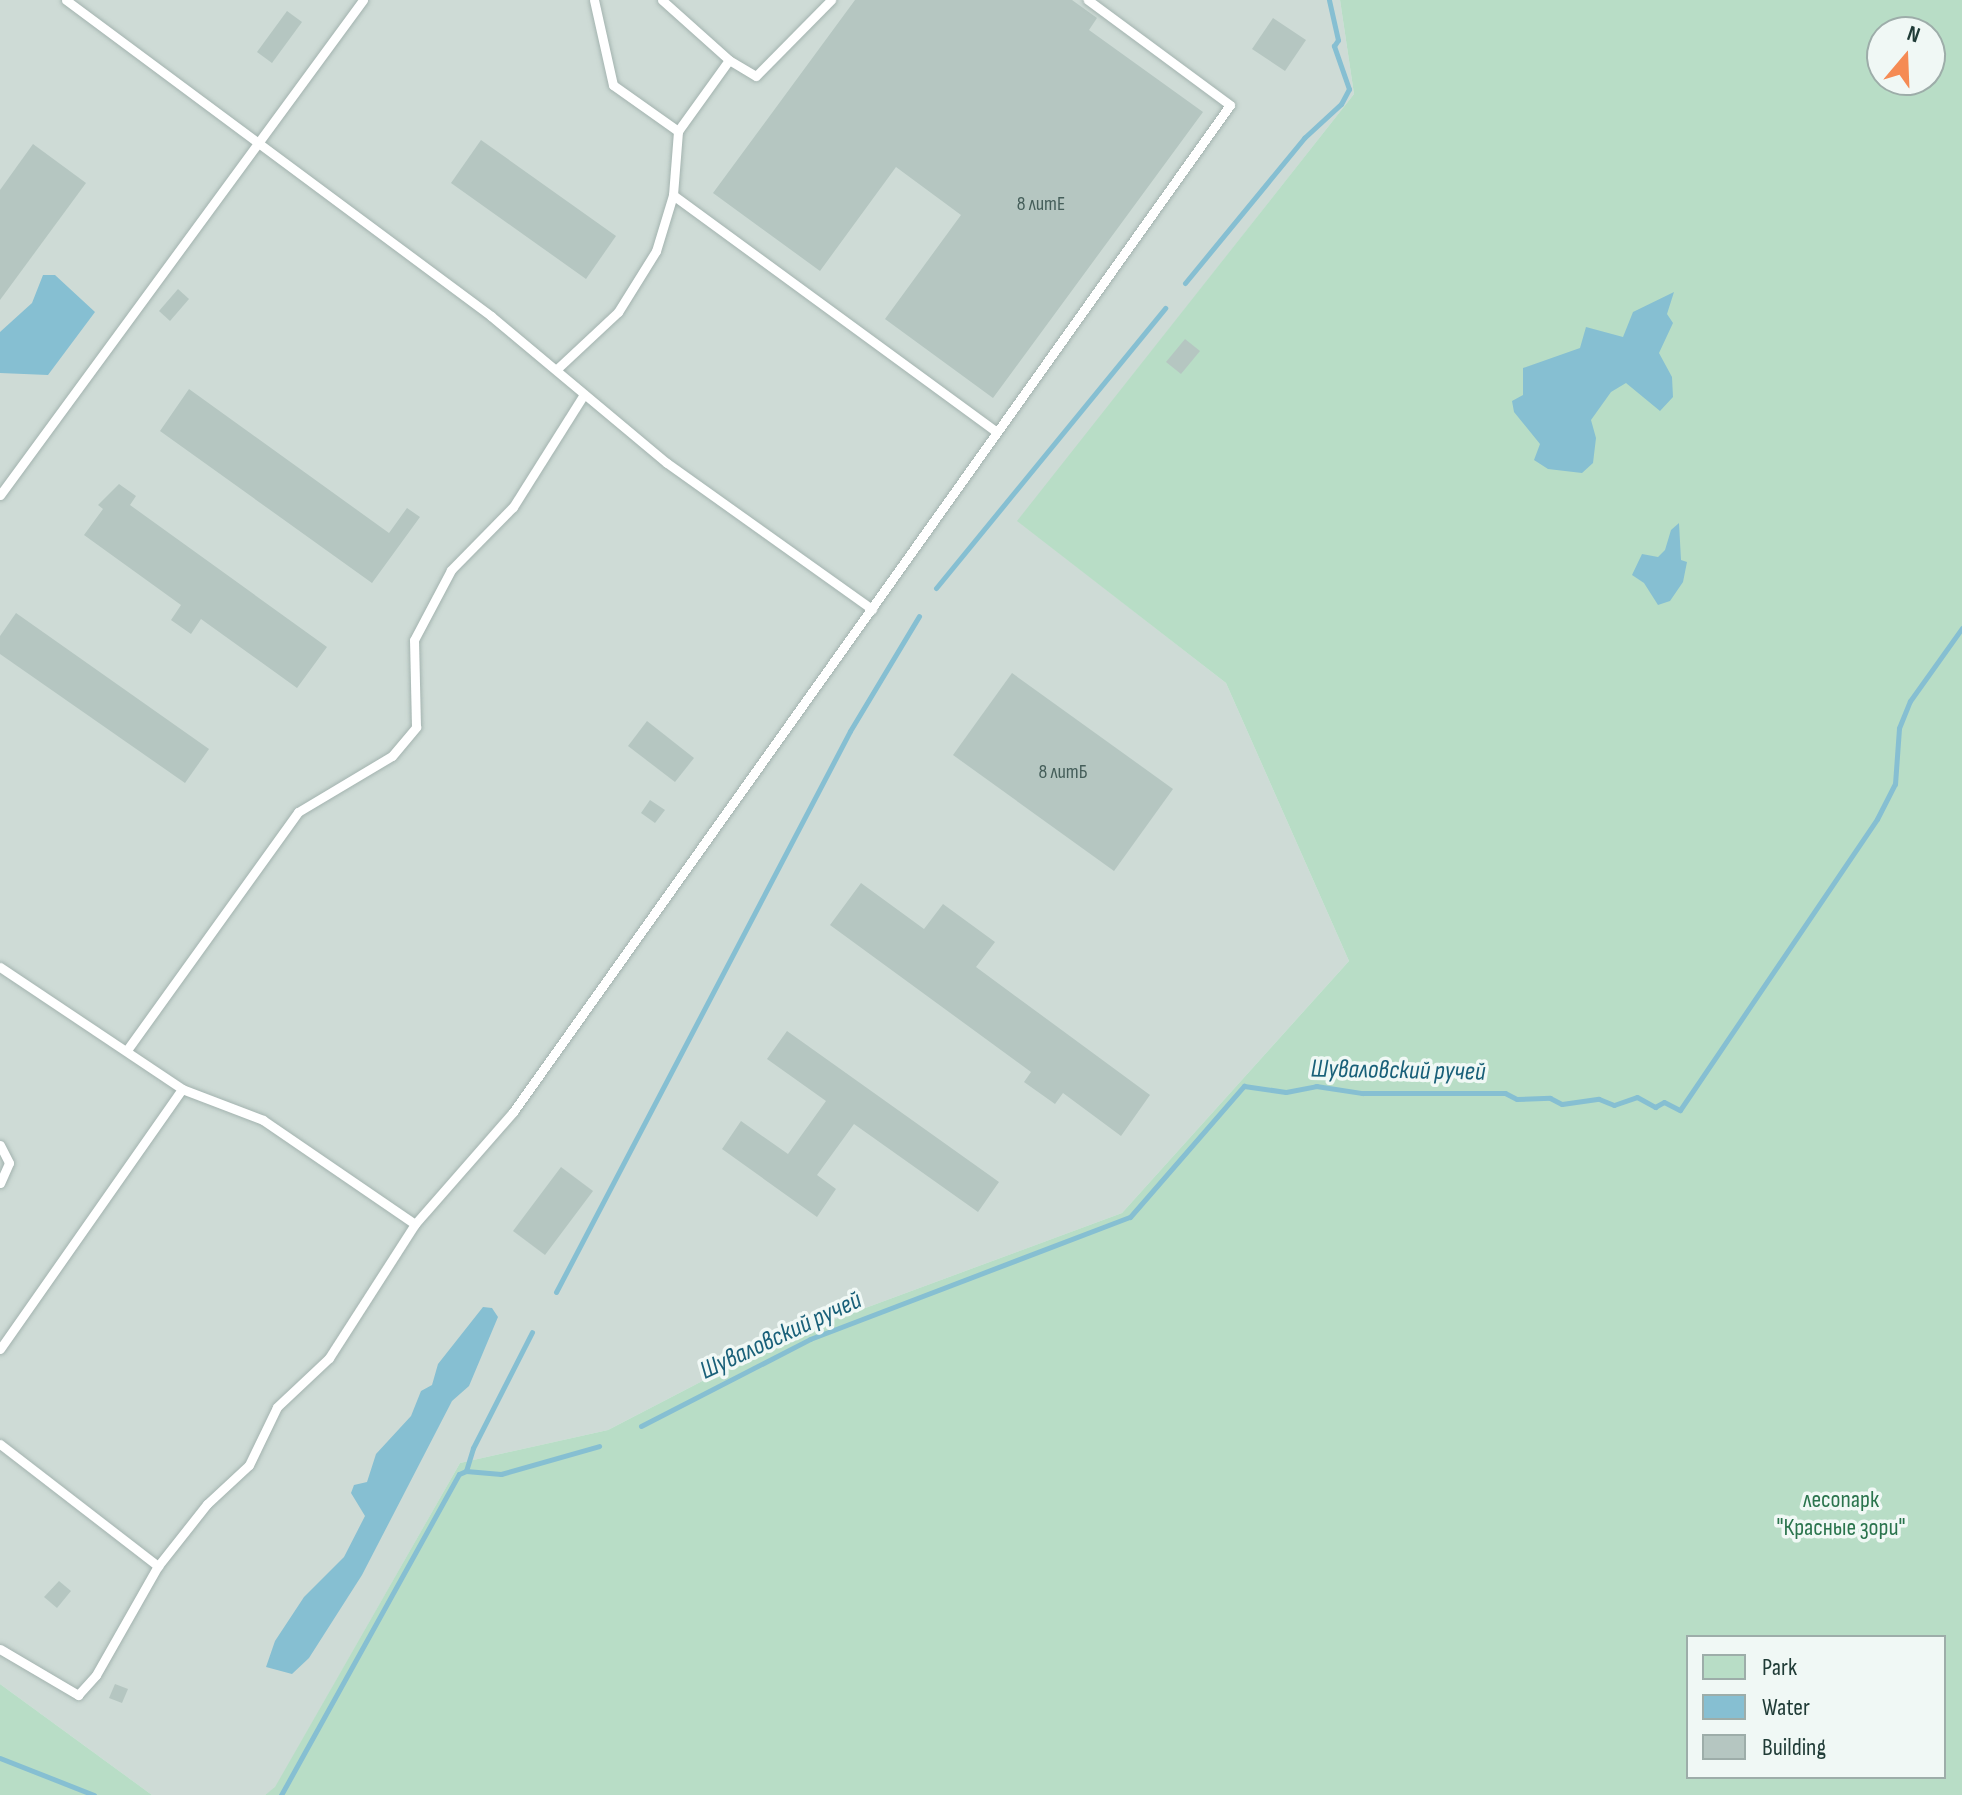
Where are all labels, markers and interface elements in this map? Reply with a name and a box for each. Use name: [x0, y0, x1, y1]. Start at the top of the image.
north arrow: [1866, 16, 1946, 96]
text: N: [1903, 20, 1923, 49]
house number: 8 литЕ: [1017, 192, 1065, 216]
house number: 8 литБ: [1039, 760, 1087, 784]
water label: Шуваловский ручей: [1310, 1054, 1486, 1088]
water label: Шуваловский ручей: [695, 1285, 867, 1387]
park label: лесопарк "Красные зори": [1776, 1486, 1906, 1542]
legend: [1686, 1635, 1946, 1779]
text: Park: [1762, 1653, 1797, 1682]
text: Water: [1762, 1693, 1810, 1722]
text: Building: [1762, 1733, 1826, 1762]

